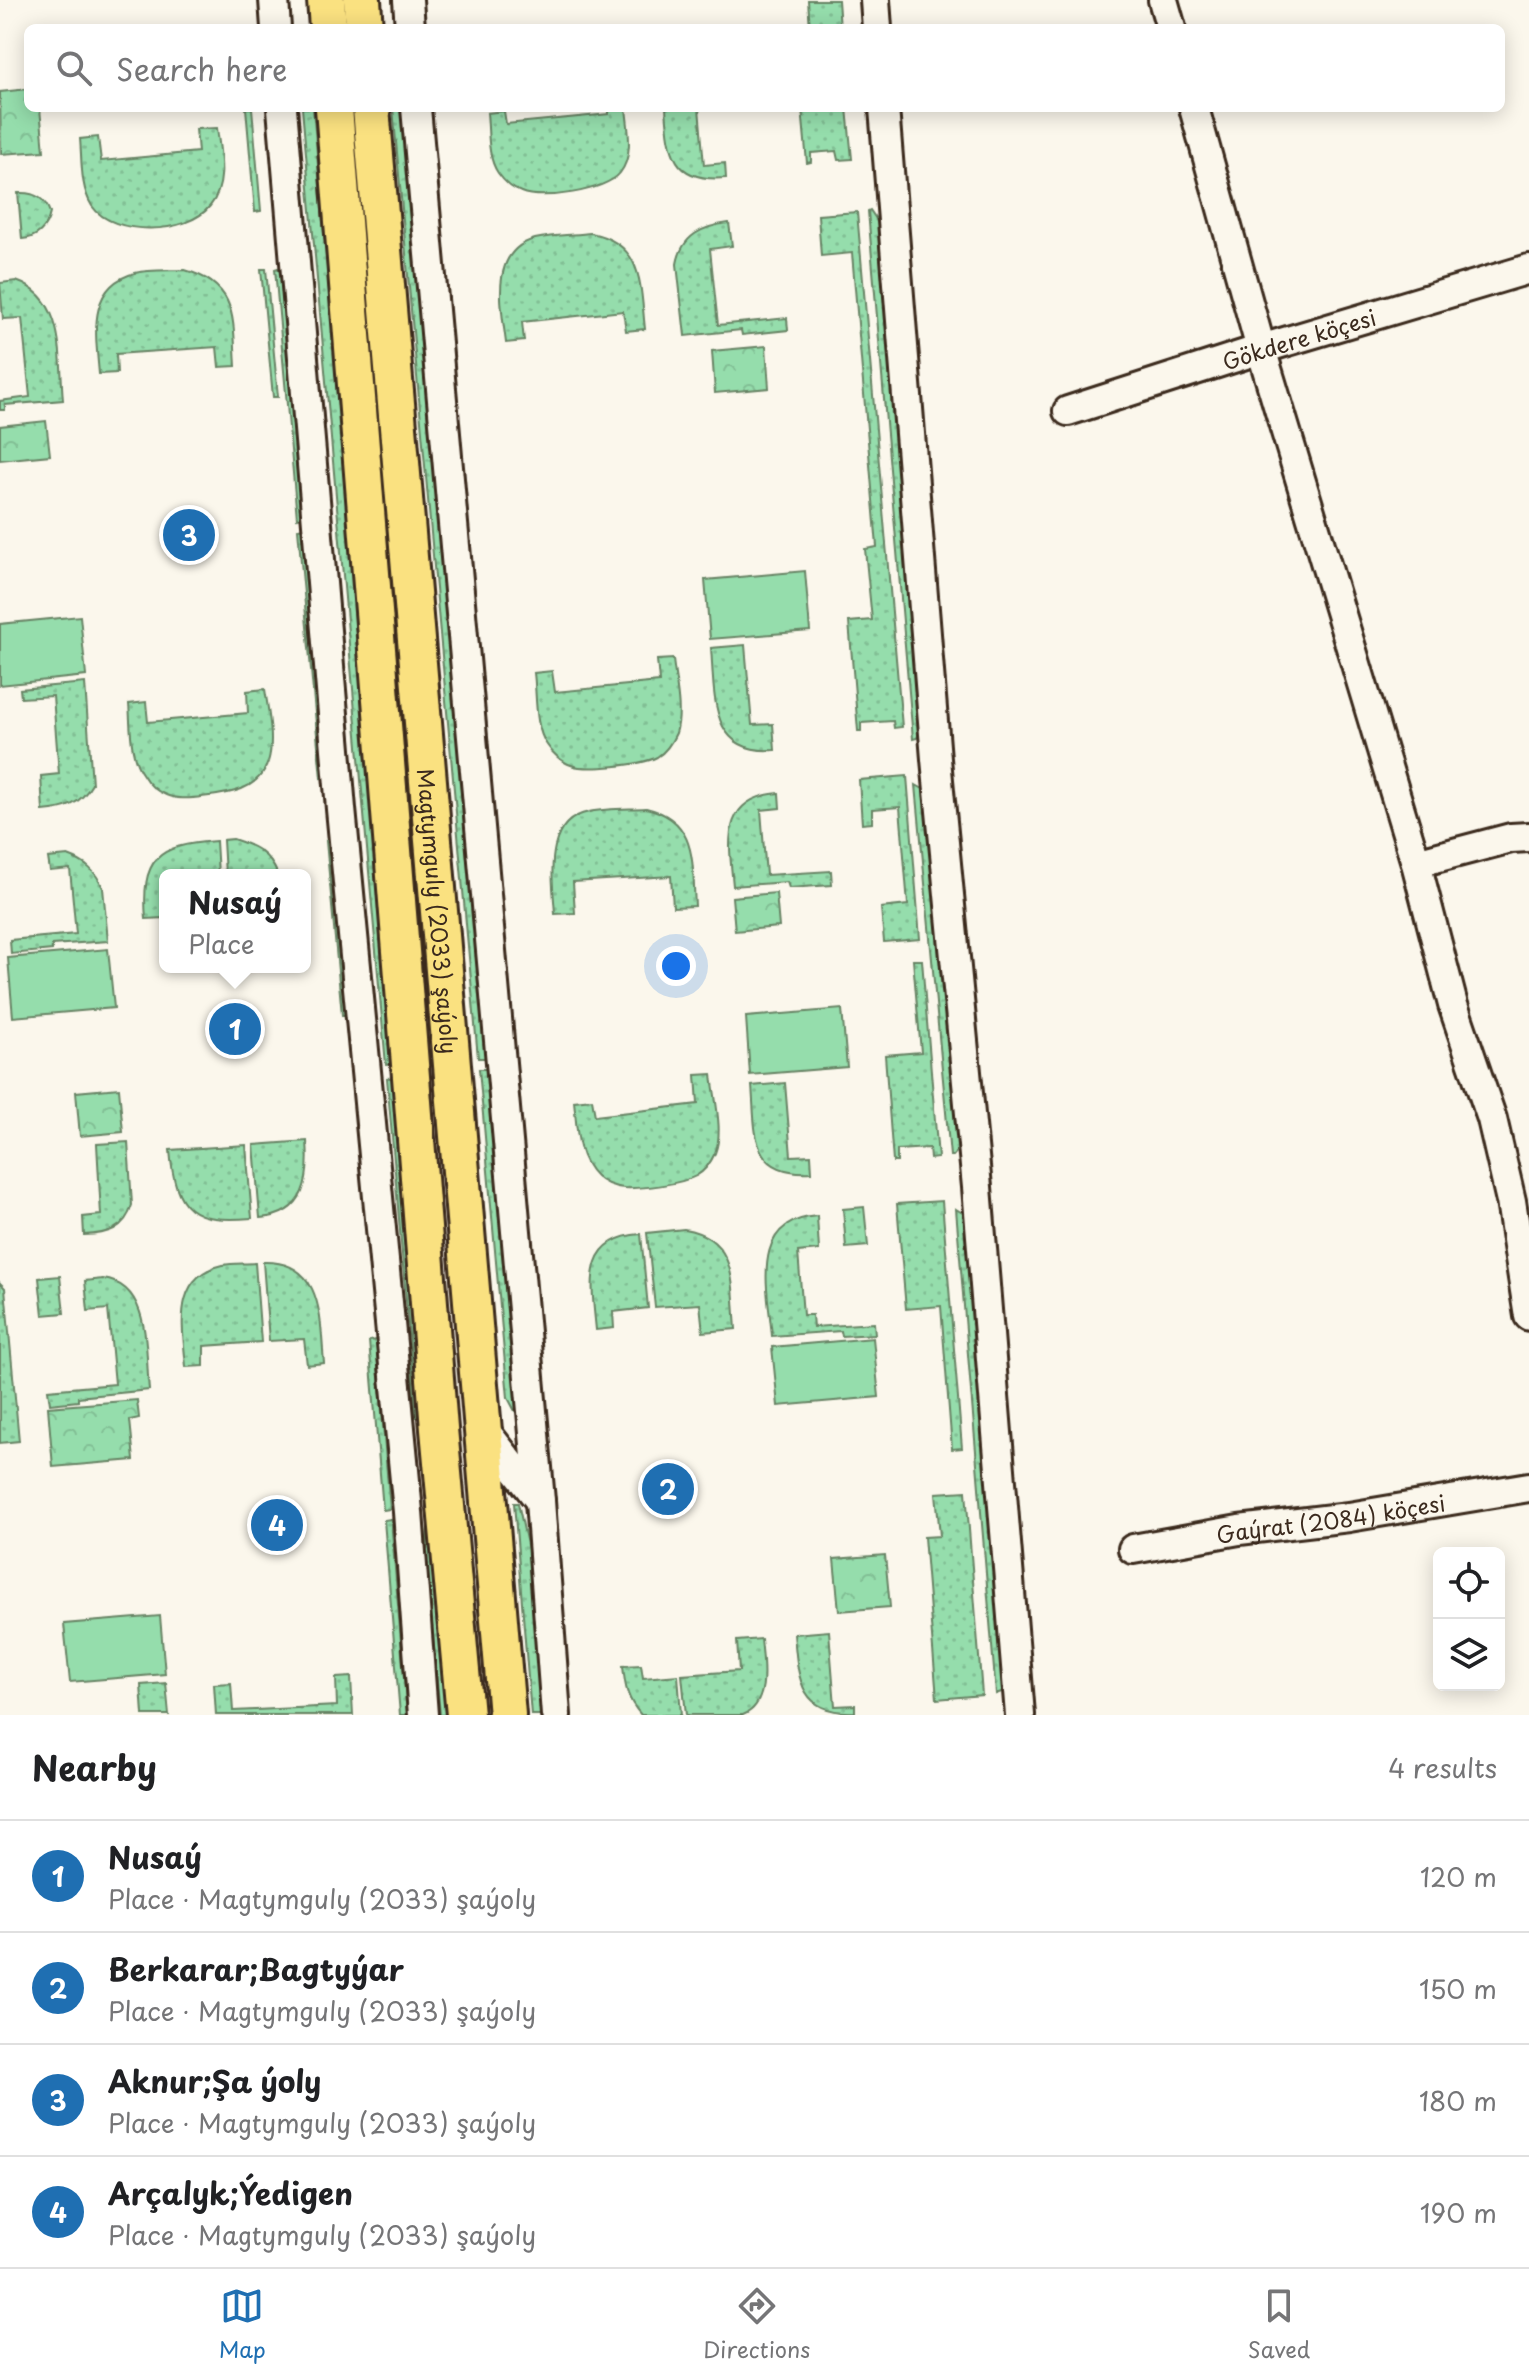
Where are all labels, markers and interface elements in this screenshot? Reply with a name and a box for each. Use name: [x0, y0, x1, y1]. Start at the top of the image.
search box: [24, 24, 1505, 112]
icon: search: [52, 46, 96, 90]
text: Search here: [116, 46, 288, 91]
street label: Gökdere köçesi: [1218, 299, 1379, 377]
pin: 3: [163, 505, 215, 565]
street label: Magtymguly (2033) şaýoly: [410, 767, 467, 1055]
popup: [159, 869, 311, 973]
text: Nusaý: [188, 879, 282, 924]
text: Place: [188, 924, 255, 963]
your location: [656, 946, 696, 986]
pin: 1: [209, 999, 261, 1059]
pin: 2: [642, 1459, 694, 1519]
street label: Gaýrat (2084) köçesi: [1213, 1485, 1447, 1550]
pin: 4: [251, 1495, 303, 1555]
map controls: [1433, 1547, 1505, 1691]
button: locate: [1433, 1547, 1505, 1619]
button: layers: [1433, 1619, 1505, 1691]
text: Nearby: [32, 1741, 157, 1793]
text: 4 results: [1388, 1748, 1497, 1787]
text: Nusaý: [108, 1834, 202, 1879]
text: 1: [52, 1857, 64, 1896]
text: 120 m: [1420, 1857, 1497, 1896]
text: Place · Magtymguly (2033) şaýoly: [108, 1879, 536, 1918]
text: Berkarar;Bagtyýar: [108, 1946, 404, 1991]
text: 2: [49, 1969, 67, 2008]
text: 150 m: [1419, 1969, 1497, 2008]
text: Place · Magtymguly (2033) şaýoly: [108, 1991, 536, 2030]
text: Aknur;Şa ýoly: [108, 2058, 321, 2103]
text: 3: [49, 2081, 67, 2120]
text: 180 m: [1419, 2081, 1497, 2120]
text: Place · Magtymguly (2033) şaýoly: [108, 2103, 536, 2142]
text: Arçalyk;Ýedigen: [108, 2170, 353, 2215]
text: 4: [49, 2193, 67, 2232]
text: 190 m: [1420, 2193, 1497, 2232]
text: Place · Magtymguly (2033) şaýoly: [108, 2215, 536, 2254]
tab: Map: [219, 2284, 266, 2365]
tab: Directions: [703, 2284, 810, 2365]
tab: Saved: [1248, 2284, 1310, 2365]

